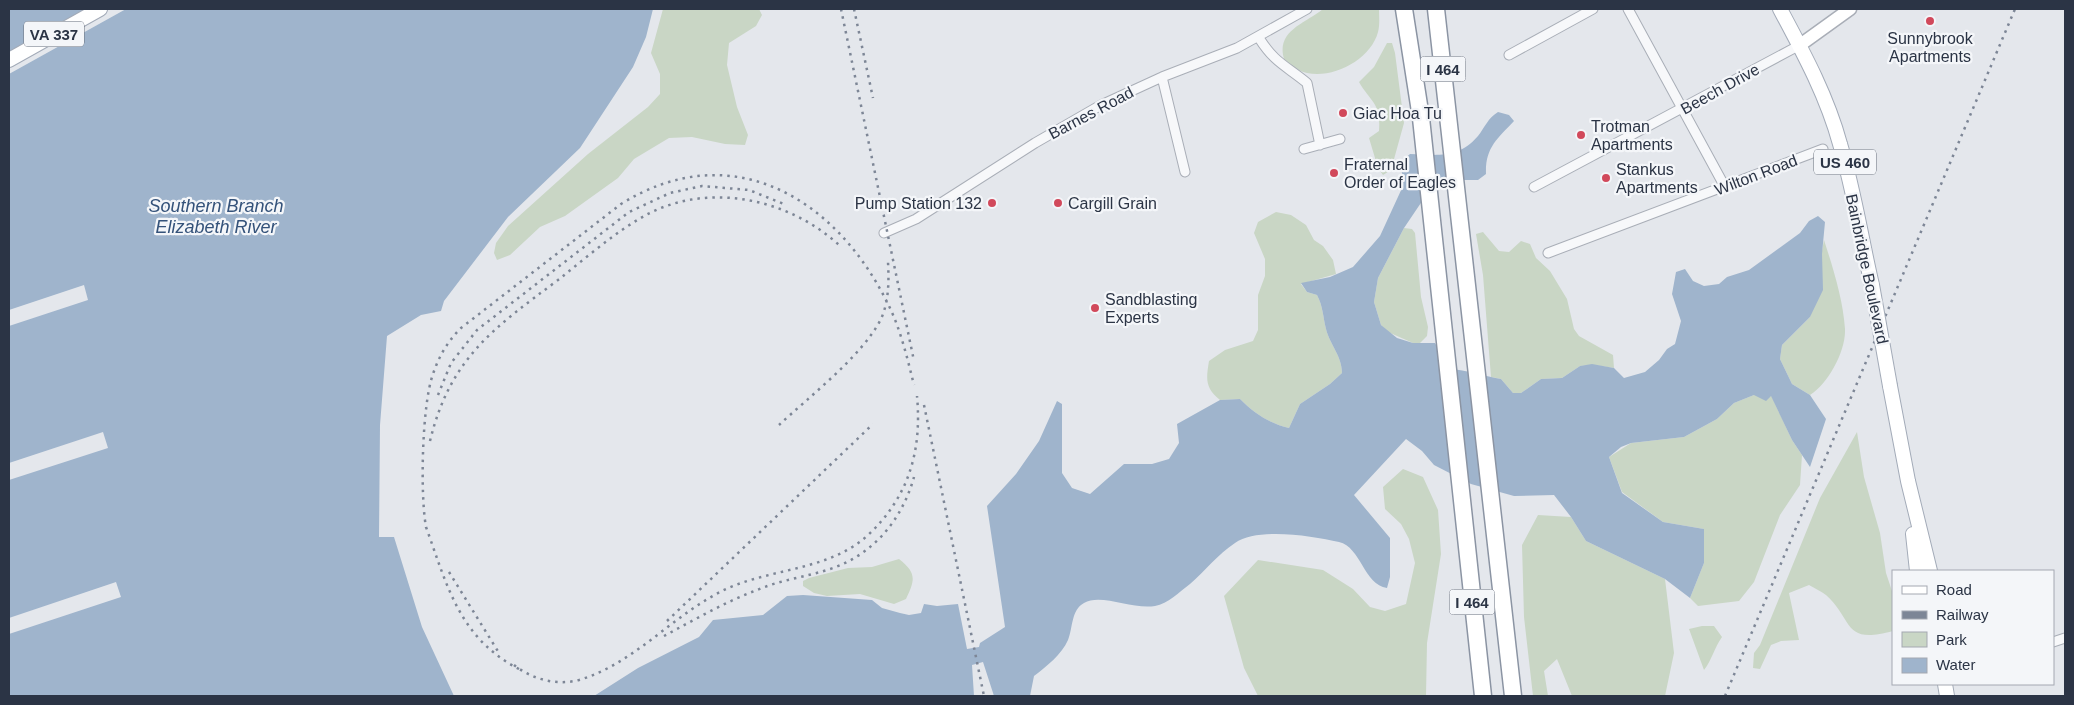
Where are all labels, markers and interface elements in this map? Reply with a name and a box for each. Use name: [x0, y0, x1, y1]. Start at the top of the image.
marker: Sunnybrook Apartments: [1924, 15, 1936, 27]
road number: VA 337: [24, 22, 84, 46]
place label: Sunnybrook Apartments: [1887, 30, 1974, 65]
road number: I 464: [1420, 56, 1466, 82]
street label: Beech Drive: [1678, 60, 1762, 118]
street label: Barnes Road: [1046, 84, 1136, 142]
place label: Giac Hoa Tu: [1353, 105, 1442, 122]
marker: Giac Hoa Tu: [1337, 107, 1349, 119]
place label: Trotman Apartments: [1591, 118, 1673, 153]
marker: Trotman Apartments: [1575, 129, 1587, 141]
road number: US 460: [1814, 150, 1876, 174]
street label: Wilton Road: [1712, 151, 1800, 199]
place label: Fraternal Order of Eagles: [1344, 156, 1456, 191]
place label: Stankus Apartments: [1616, 161, 1698, 196]
marker: Fraternal Order of Eagles: [1328, 167, 1340, 179]
marker: Stankus Apartments: [1600, 172, 1612, 184]
street label: Bainbridge Boulevard: [1843, 192, 1891, 346]
place label: Pump Station 132: [855, 195, 982, 212]
place label: Cargill Grain: [1068, 195, 1157, 212]
water label: Southern Branch Elizabeth River: [148, 196, 284, 237]
marker: Pump Station 132: [986, 197, 998, 209]
marker: Cargill Grain: [1052, 197, 1064, 209]
place label: Sandblasting Experts: [1105, 291, 1198, 326]
marker: Sandblasting Experts: [1089, 302, 1101, 314]
legend: [1892, 570, 2054, 685]
text: Road: [1936, 581, 1972, 598]
road number: I 464: [1450, 590, 1494, 614]
text: Railway: [1936, 606, 1989, 623]
text: Park: [1936, 631, 1967, 648]
text: Water: [1936, 656, 1975, 673]

